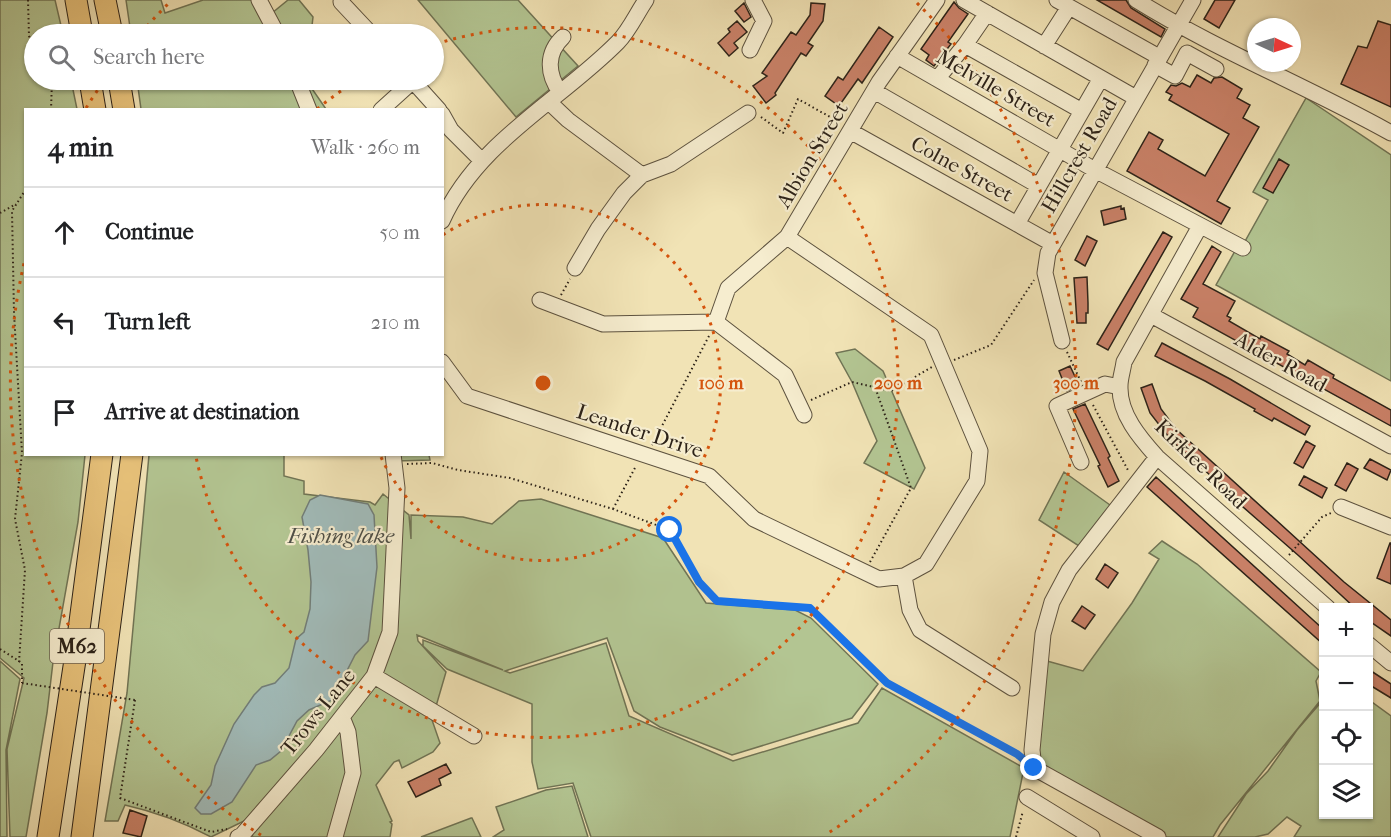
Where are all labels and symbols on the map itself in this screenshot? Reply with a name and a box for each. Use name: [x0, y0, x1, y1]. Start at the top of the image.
north arrow: [1247, 18, 1301, 72]
street label: Melville Street: [932, 44, 1060, 132]
street label: Hillcrest Road: [1036, 93, 1122, 217]
street label: Albion Street: [771, 97, 853, 213]
street label: Colne Street: [907, 131, 1018, 207]
street label: Alder Road: [1230, 326, 1332, 397]
centre of rings: [533, 373, 553, 393]
text: 100 m: [698, 373, 745, 394]
text: 200 m: [874, 373, 923, 394]
text: 300 m: [1053, 373, 1100, 394]
street label: Leander Drive: [574, 399, 706, 463]
street label: Kirklee Road: [1150, 414, 1252, 514]
route start: [656, 516, 682, 542]
water label: Fishing lake: [287, 523, 395, 549]
road number: M62: [50, 629, 104, 663]
street label: Trows Lane: [276, 664, 360, 760]
route end: [1020, 754, 1046, 780]

